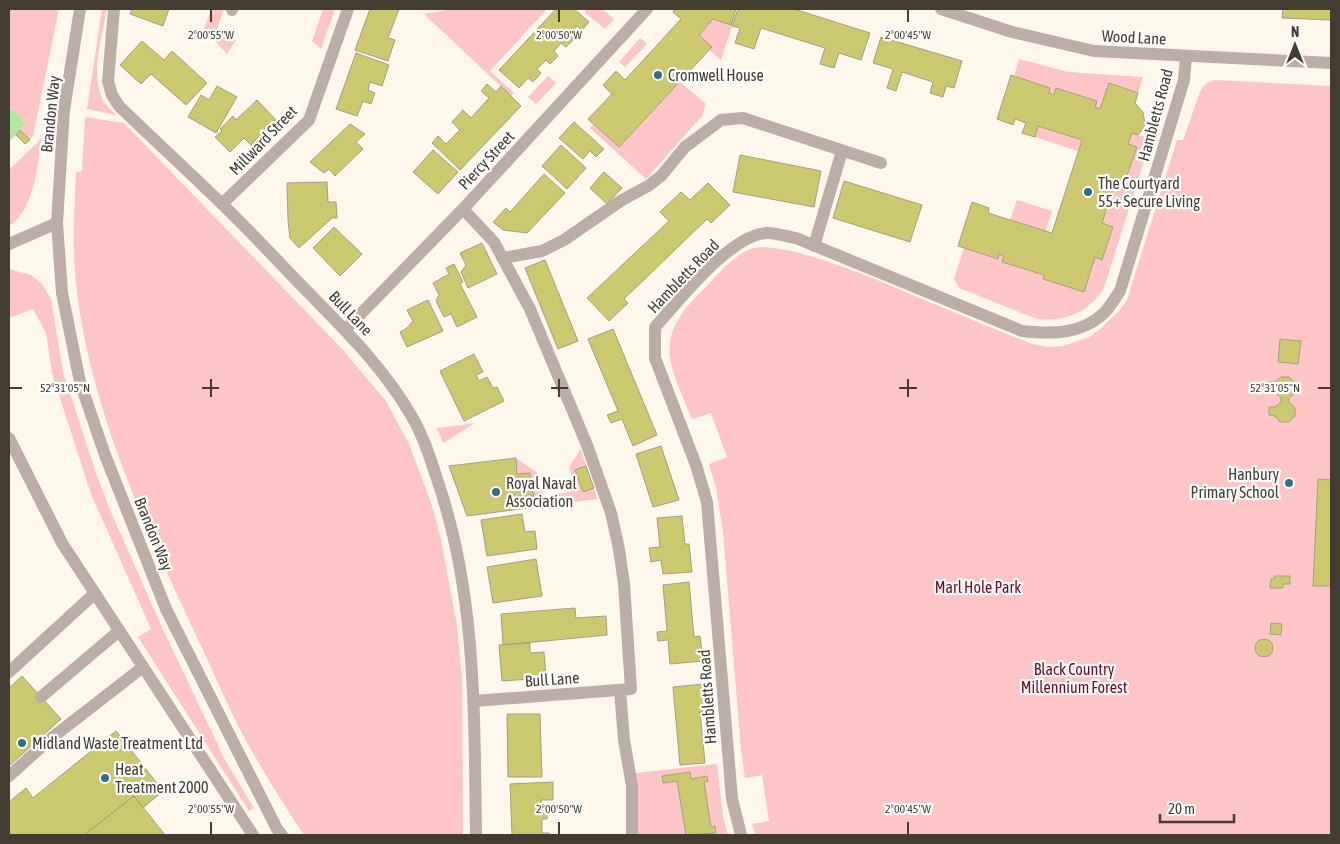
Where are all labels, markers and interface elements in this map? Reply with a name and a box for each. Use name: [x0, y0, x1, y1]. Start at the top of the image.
north arrow: [1270, 20, 1320, 70]
text: N: [1291, 24, 1299, 40]
street label: Wood Lane: [1101, 26, 1167, 48]
text: 2°00'55"W: [188, 28, 234, 42]
text: 2°00'50"W: [536, 28, 582, 42]
text: 2°00'45"W: [885, 28, 931, 42]
place label: Cromwell House: [668, 66, 764, 84]
street label: Hambletts Road: [1134, 67, 1176, 163]
marker: Cromwell House: [652, 69, 664, 81]
street label: Brandon Way: [37, 74, 64, 154]
street label: Millward Street: [226, 101, 301, 178]
street label: Piercy Street: [455, 127, 518, 194]
place label: The Courtyard 55+ Secure Living: [1098, 174, 1200, 211]
marker: The Courtyard 55+ Secure Living: [1082, 186, 1094, 198]
street label: Hambletts Road: [644, 236, 722, 316]
street label: Bull Lane: [326, 287, 376, 339]
text: 52°31'05"N: [40, 381, 90, 395]
text: 52°31'05"N: [1250, 381, 1300, 395]
place label: Hanbury Primary School: [1191, 465, 1280, 502]
place label: Royal Naval Association: [506, 474, 577, 510]
marker: Hanbury Primary School: [1283, 477, 1295, 489]
marker: Royal Naval Association: [490, 486, 502, 498]
street label: Brandon Way: [130, 495, 177, 574]
park label: Marl Hole Park: [935, 578, 1021, 596]
street label: Hambletts Road: [695, 649, 719, 745]
park label: Black Country Millennium Forest: [1021, 660, 1128, 696]
street label: Bull Lane: [524, 668, 580, 690]
place label: Midland Waste Treatment Ltd: [32, 734, 203, 752]
marker: Midland Waste Treatment Ltd: [16, 737, 28, 749]
place label: Heat Treatment 2000: [115, 760, 209, 796]
marker: Heat Treatment 2000: [99, 772, 111, 784]
scale bar: [1160, 792, 1234, 824]
text: 20 m: [1168, 800, 1195, 817]
text: 2°00'55"W: [188, 802, 234, 816]
text: 2°00'50"W: [536, 802, 582, 816]
text: 2°00'45"W: [885, 802, 931, 816]

